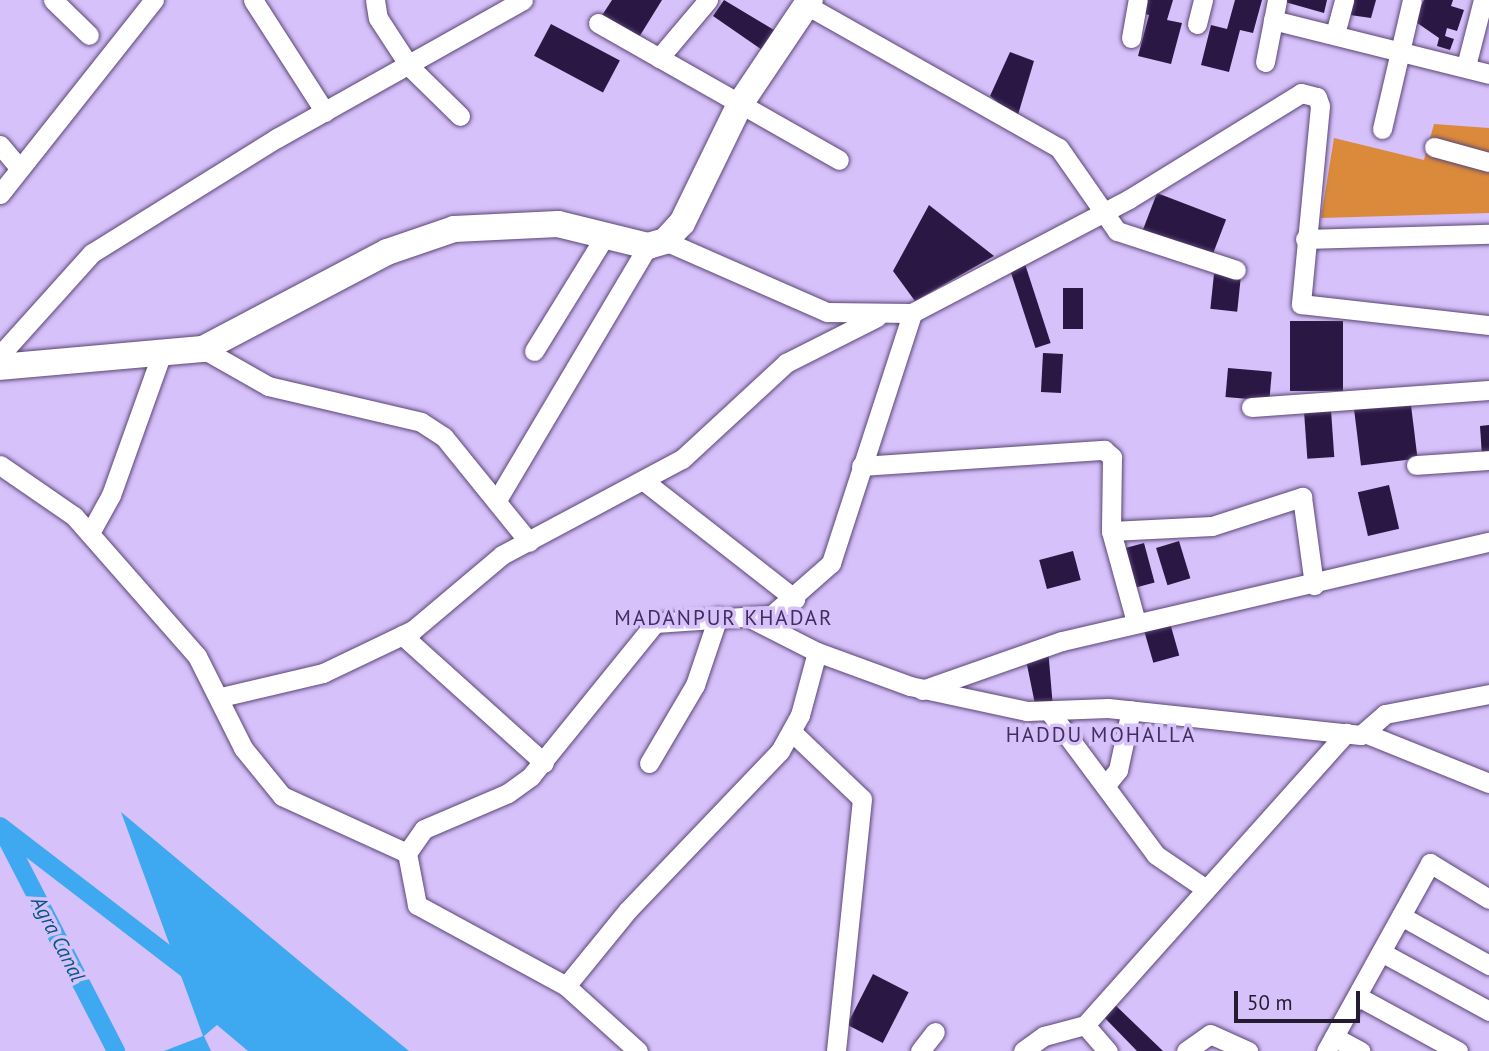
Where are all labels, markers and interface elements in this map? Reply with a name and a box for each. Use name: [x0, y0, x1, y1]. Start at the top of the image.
district label: MADANPUR KHADAR: [616, 605, 832, 631]
district label: HADDU MOHALLA: [1007, 722, 1195, 748]
water label: Agra Canal: [26, 892, 90, 986]
scale bar: [1237, 978, 1363, 1022]
text: 50 m: [1247, 989, 1293, 1016]

